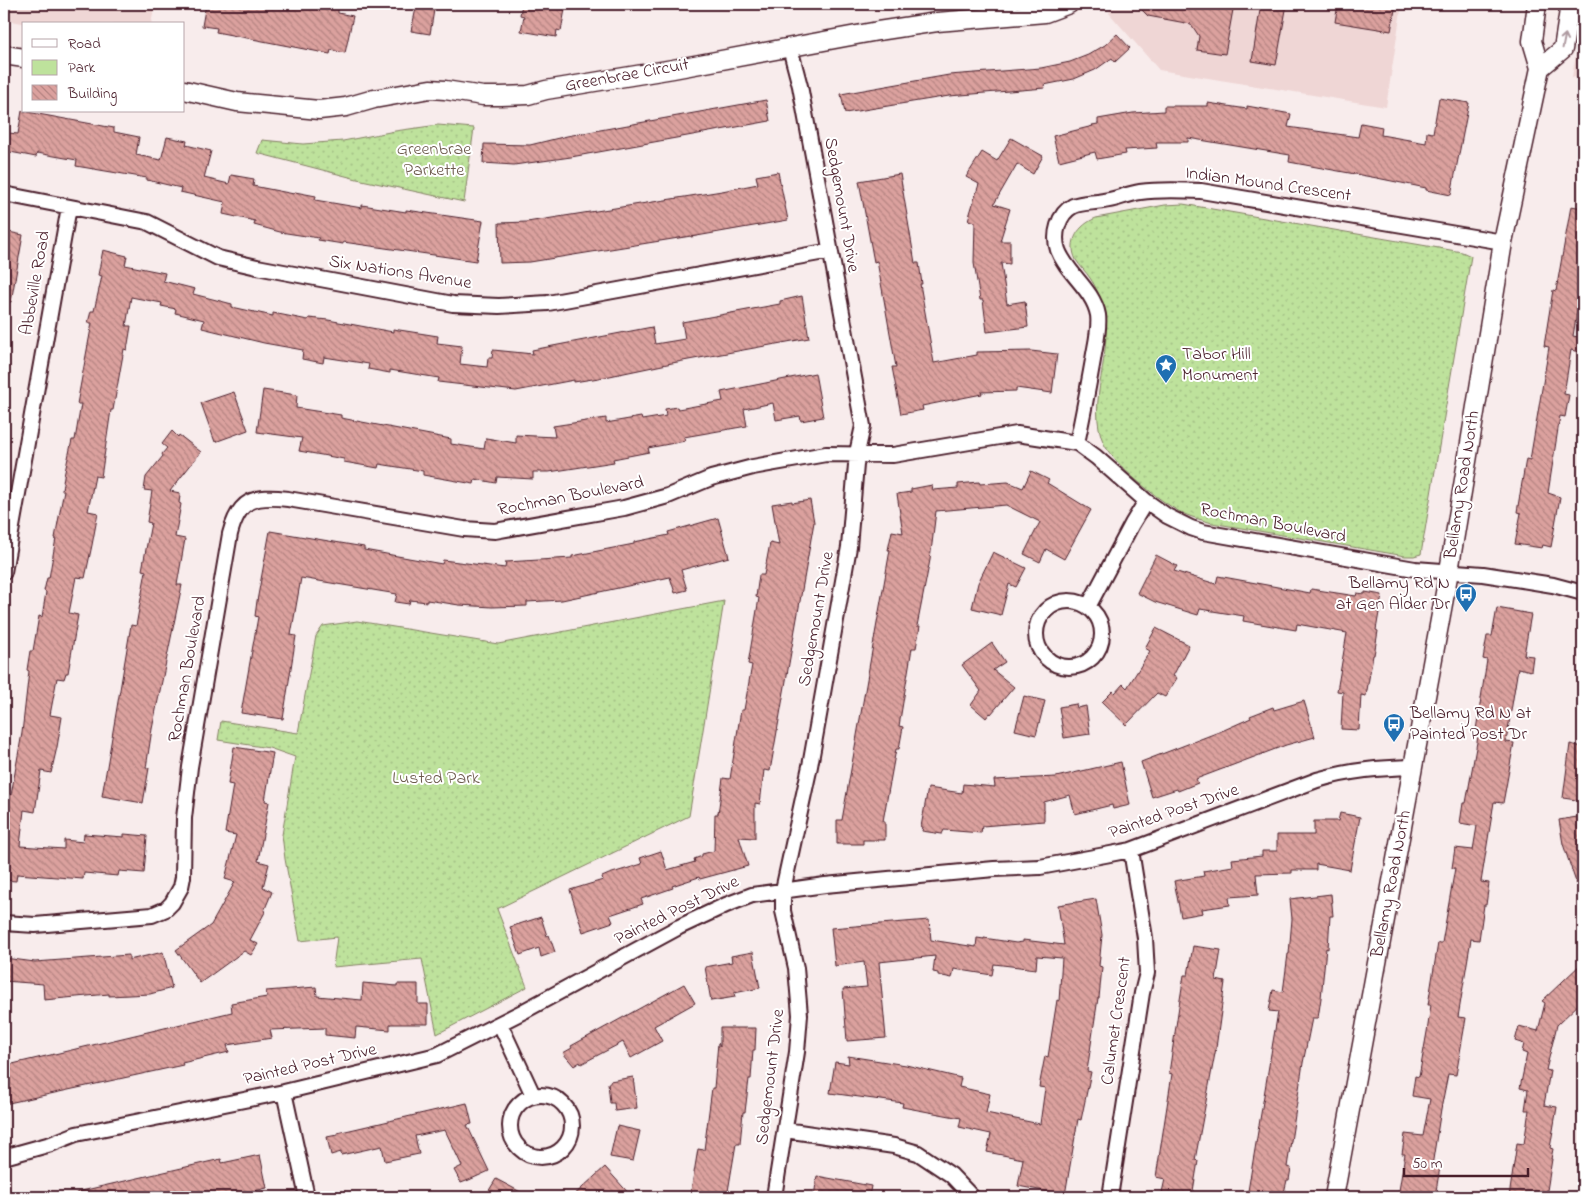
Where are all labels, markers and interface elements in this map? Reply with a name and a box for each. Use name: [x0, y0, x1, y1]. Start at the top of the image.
legend: [22, 22, 185, 112]
text: Road: [68, 33, 101, 55]
one-way arrow: [1560, 34, 1570, 50]
street label: Greenbrae Circuit: [563, 52, 691, 100]
text: Park: [68, 57, 96, 79]
text: Building: [67, 83, 117, 106]
street label: Sedgemount Drive: [815, 136, 866, 276]
park label: Greenbrae Parkette: [397, 137, 472, 184]
street label: Indian Mound Crescent: [1183, 160, 1353, 210]
street label: Abbeville Road: [14, 229, 58, 337]
street label: Six Nations Avenue: [327, 249, 474, 297]
place label: Tabor Hill Monument: [1182, 342, 1258, 389]
place icon: Tabor Hill Monument: [1154, 353, 1178, 384]
street label: Bellamy Road North: [1438, 409, 1488, 562]
street label: Rochman Boulevard: [496, 470, 646, 524]
street label: Rochman Boulevard: [1198, 497, 1348, 551]
street label: Sedgemount Drive: [792, 549, 843, 689]
place label: Bellamy Rd N at Gen Alder Dr: [1336, 571, 1450, 618]
bus stop icon: Bellamy Rd N at Gen Alder Dr: [1454, 582, 1478, 613]
street label: Rochman Boulevard: [162, 594, 214, 744]
place label: Bellamy Rd N at Painted Post Dr: [1409, 701, 1531, 748]
bus stop icon: Bellamy Rd N at Painted Post Dr: [1382, 712, 1406, 743]
park label: Lusted Park: [392, 766, 480, 792]
street label: Painted Post Drive: [1106, 777, 1243, 846]
street label: Bellamy Road North: [1365, 808, 1419, 961]
street label: Painted Post Drive: [610, 869, 745, 952]
street label: Calumet Crescent: [1095, 955, 1139, 1087]
street label: Sedgemount Drive: [750, 1007, 793, 1146]
street label: Painted Post Drive: [241, 1037, 380, 1093]
scale bar: [1404, 1146, 1528, 1178]
text: 50 m: [1412, 1153, 1443, 1175]

